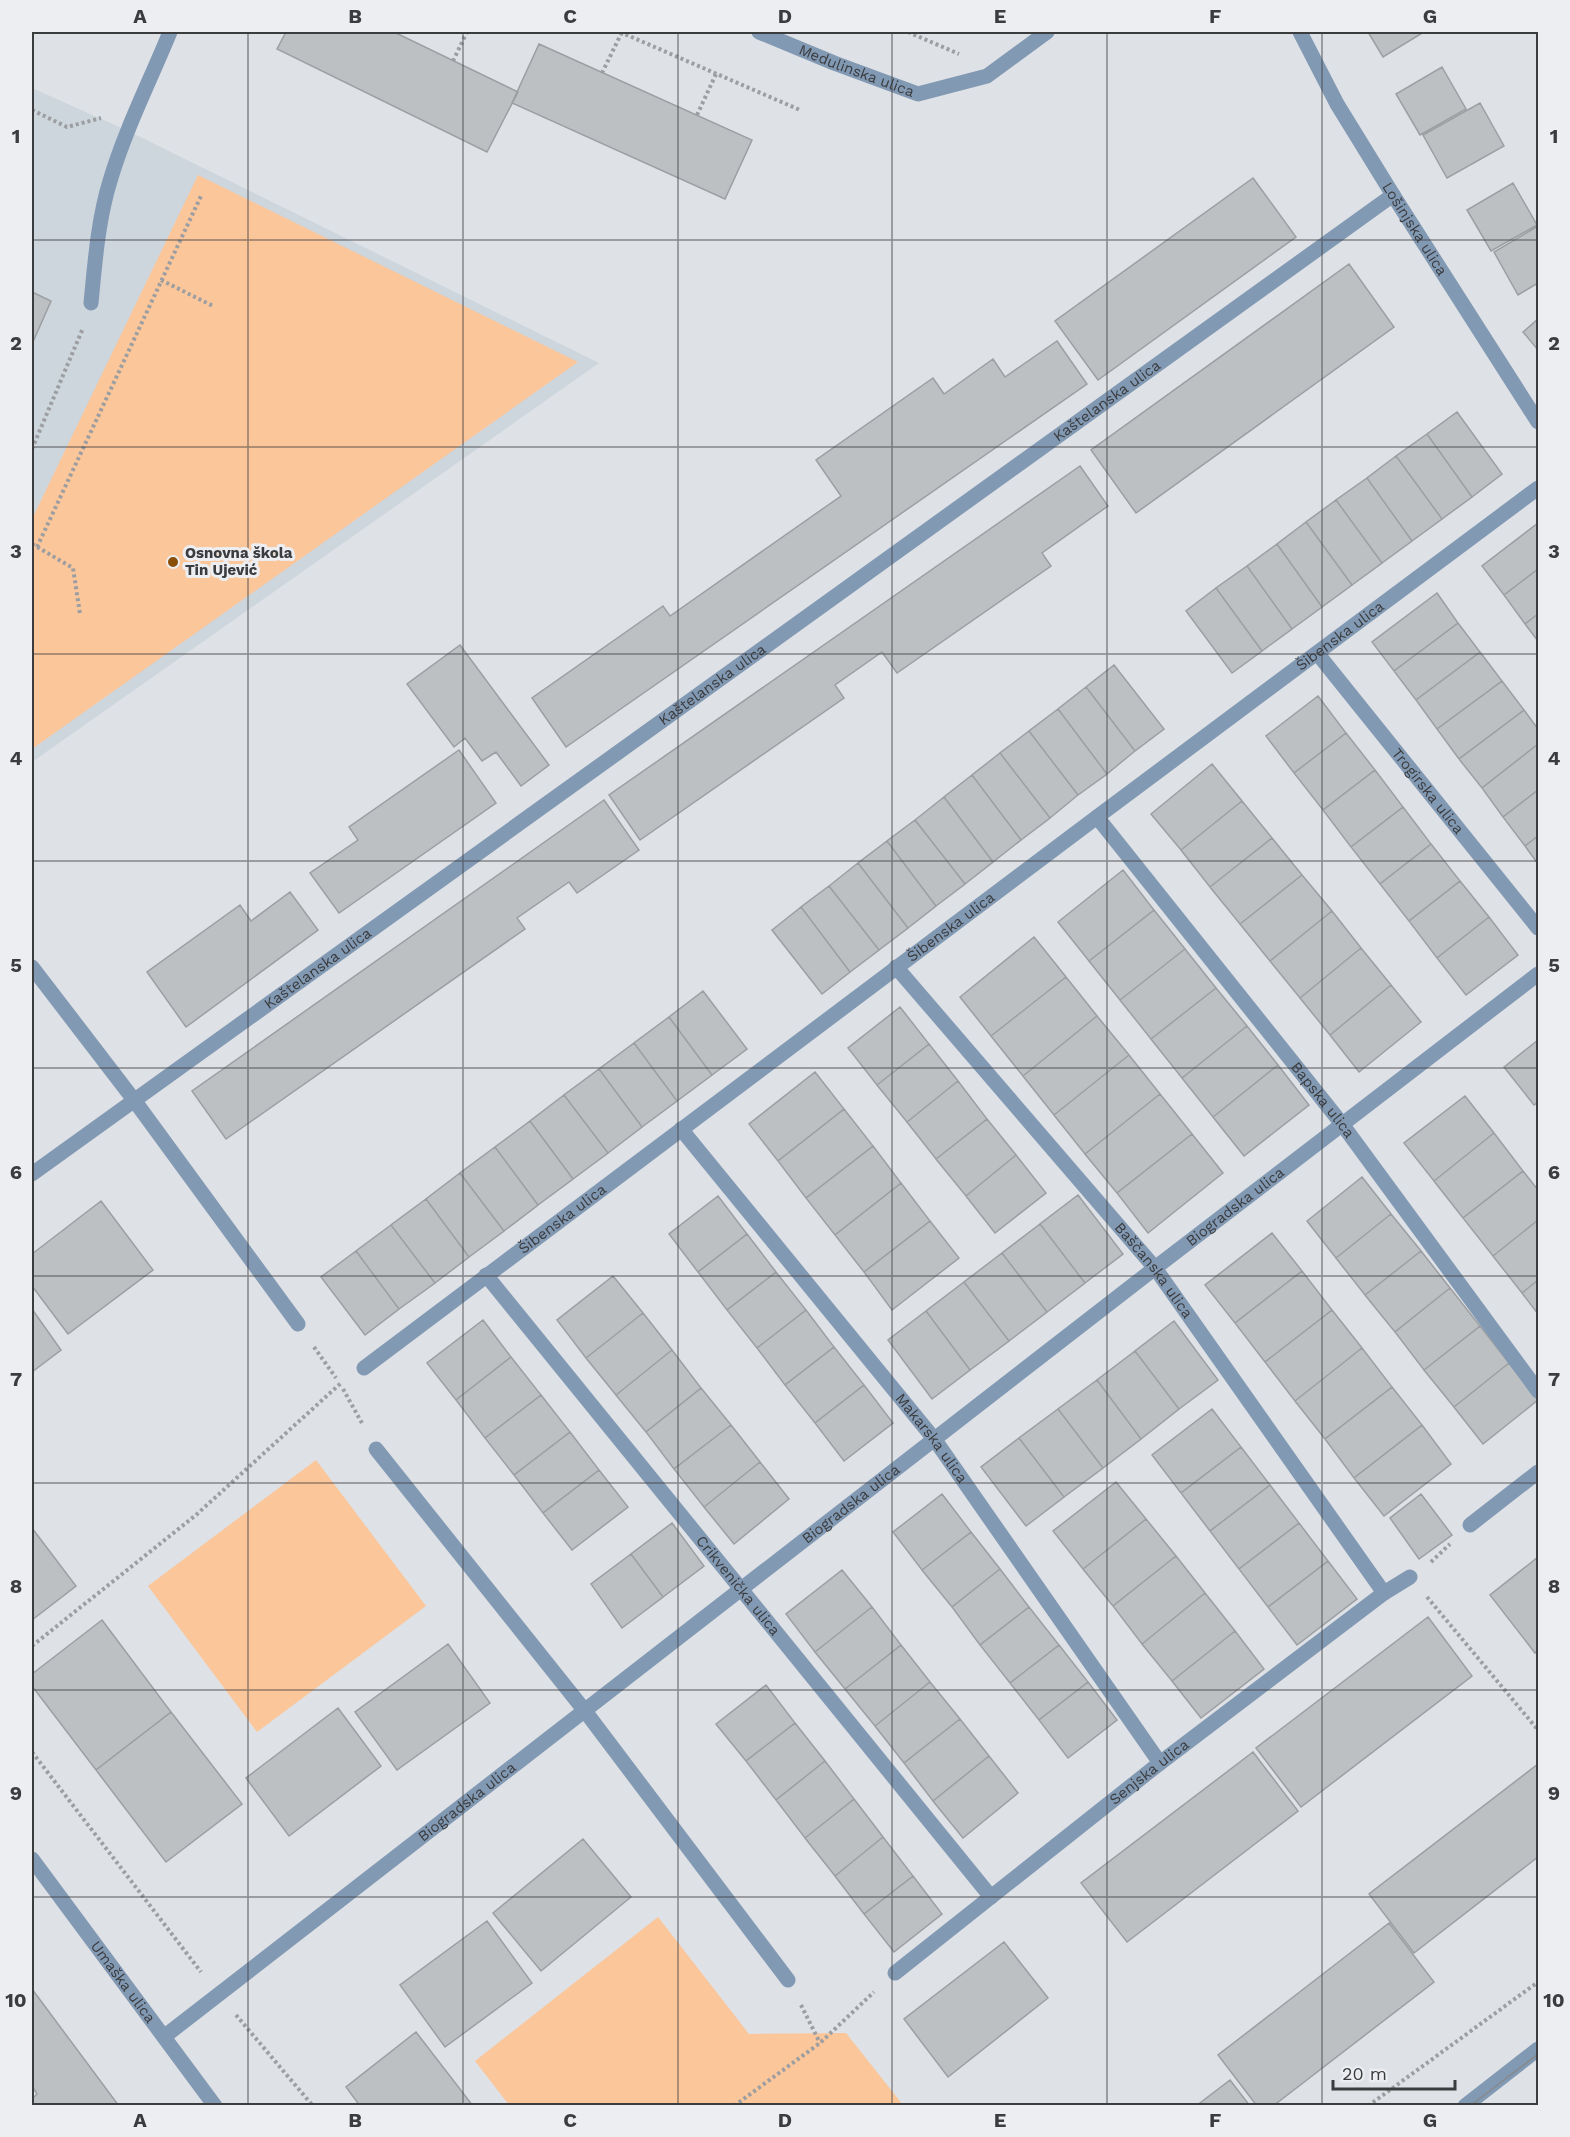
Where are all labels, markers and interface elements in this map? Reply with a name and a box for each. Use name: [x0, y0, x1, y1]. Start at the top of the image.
text: A: [133, 4, 147, 28]
text: B: [348, 4, 362, 28]
text: C: [563, 4, 577, 28]
text: D: [778, 4, 792, 28]
text: E: [994, 4, 1006, 28]
text: F: [1209, 4, 1221, 28]
text: G: [1423, 4, 1437, 28]
street label: Medulinska ulica: [796, 40, 917, 101]
text: 1: [12, 124, 20, 148]
text: 1: [1550, 124, 1558, 148]
street label: Lošinjska ulica: [1378, 179, 1451, 279]
text: 2: [10, 331, 22, 355]
text: 2: [1548, 331, 1560, 355]
street label: Kaštelanska ulica: [1050, 356, 1164, 445]
text: 3: [10, 539, 22, 563]
text: 3: [1548, 539, 1560, 563]
place label: Osnovna škola Tin Ujević: [185, 544, 293, 579]
marker: Osnovna škola Tin Ujević: [166, 555, 180, 569]
street label: Šibenska ulica: [1292, 597, 1388, 674]
street label: Kaštelanska ulica: [655, 640, 770, 729]
street label: Trogirska ulica: [1388, 744, 1468, 838]
text: 4: [10, 746, 23, 770]
text: 4: [1548, 746, 1561, 770]
street label: Šibenska ulica: [903, 888, 999, 966]
street label: Kaštelanska ulica: [261, 924, 375, 1013]
text: 5: [10, 953, 22, 977]
text: 5: [1548, 953, 1560, 977]
street label: Bapska ulica: [1287, 1058, 1359, 1142]
text: 6: [10, 1160, 22, 1184]
text: 6: [1548, 1160, 1560, 1184]
street label: Biogradska ulica: [1182, 1163, 1288, 1250]
street label: Šibenska ulica: [514, 1180, 610, 1258]
street label: Baščanska ulica: [1111, 1219, 1197, 1322]
text: 7: [10, 1367, 22, 1391]
text: 7: [1548, 1367, 1560, 1391]
street label: Makarska ulica: [892, 1390, 972, 1487]
street label: Biogradska ulica: [798, 1460, 904, 1548]
street label: Crikvenička ulica: [692, 1532, 784, 1640]
text: 8: [10, 1574, 22, 1598]
text: 8: [1548, 1574, 1560, 1598]
street label: Senjska ulica: [1106, 1735, 1193, 1809]
street label: Biogradska ulica: [414, 1758, 520, 1845]
text: 9: [10, 1781, 22, 1805]
text: 9: [1548, 1781, 1560, 1805]
street label: Umaška ulica: [87, 1937, 160, 2027]
text: 10: [5, 1988, 27, 2012]
text: 10: [1543, 1988, 1565, 2012]
scale bar: [1333, 2053, 1454, 2091]
text: 20 m: [1342, 2063, 1387, 2084]
text: A: [133, 2108, 147, 2132]
text: B: [348, 2108, 362, 2132]
text: C: [563, 2108, 577, 2132]
text: D: [778, 2108, 792, 2132]
text: E: [994, 2108, 1006, 2132]
text: F: [1209, 2108, 1221, 2132]
text: G: [1423, 2108, 1437, 2132]

